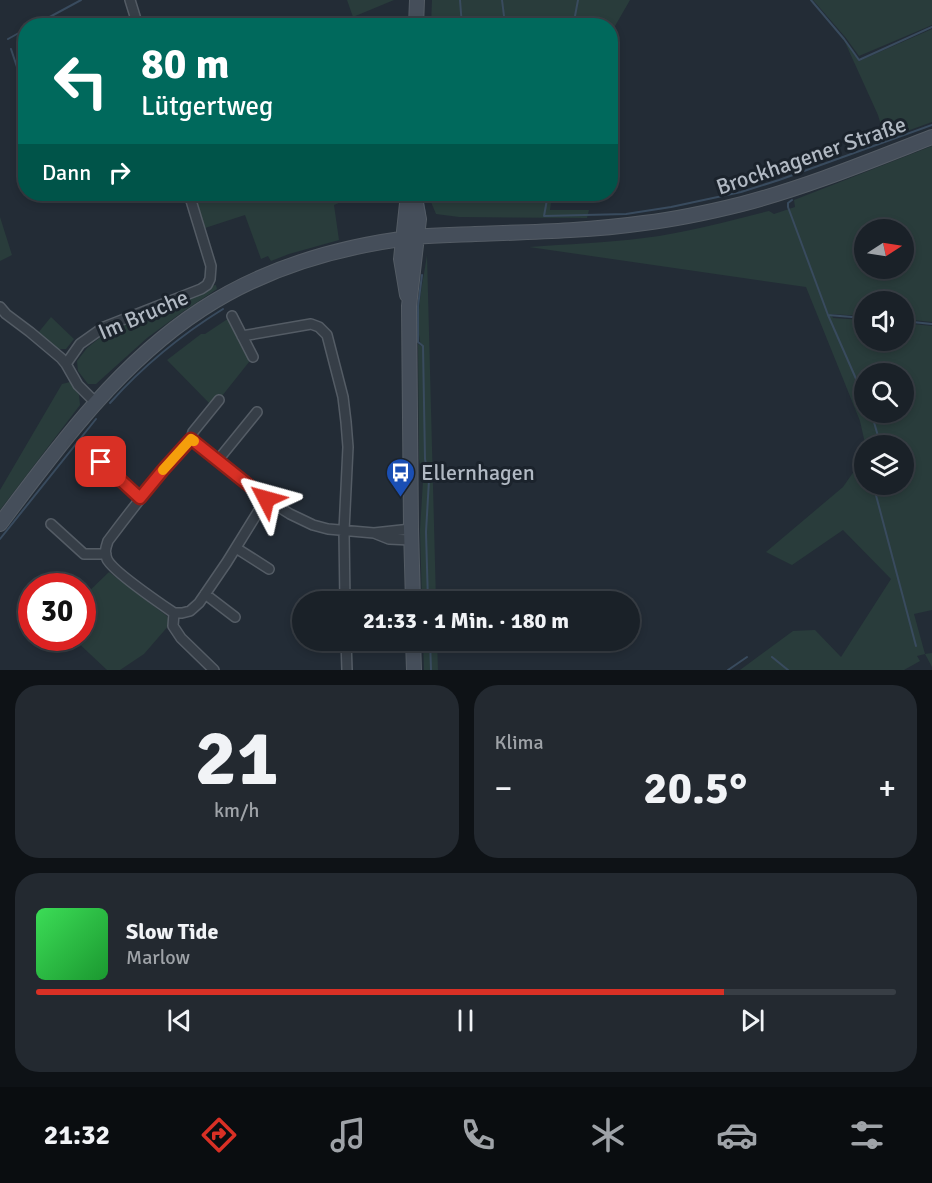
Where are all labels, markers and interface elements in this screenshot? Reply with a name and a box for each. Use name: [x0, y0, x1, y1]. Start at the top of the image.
text: 80 m: [141, 39, 230, 90]
icon: left: [42, 42, 120, 120]
text: Lütgertweg: [141, 90, 273, 123]
street label: Brockhagener Straße: [713, 110, 910, 201]
icon: right: [103, 156, 136, 189]
text: Dann: [42, 159, 91, 186]
north arrow: [854, 219, 914, 279]
map controls: [854, 219, 914, 495]
street label: Im Bruche: [94, 283, 192, 345]
button: sound: [854, 291, 914, 351]
button: search: [854, 363, 914, 423]
button: layers: [854, 435, 914, 495]
pin: [75, 436, 126, 487]
icon: arrive: [84, 445, 117, 478]
bus stop icon: Ellernhagen: [384, 456, 416, 498]
place label: Ellernhagen: [421, 459, 535, 486]
position arrow: [234, 467, 298, 531]
speed limit sign: 30: [18, 573, 96, 651]
text: 21:33 · 1 Min. · 180 m: [363, 607, 569, 634]
text: 21: [195, 711, 279, 807]
text: Klima: [495, 730, 544, 755]
text: 20.5°: [643, 761, 747, 816]
text: −: [495, 768, 512, 809]
text: +: [878, 768, 896, 809]
text: km/h: [214, 798, 259, 823]
text: Slow Tide: [126, 918, 218, 945]
text: Marlow: [126, 945, 190, 970]
icon: previous: [163, 1004, 196, 1037]
icon: pause: [449, 1004, 482, 1037]
icon: next: [736, 1004, 769, 1037]
icon: directions: [198, 1114, 240, 1156]
icon: music: [327, 1114, 369, 1156]
icon: phone: [457, 1114, 499, 1156]
icon: climate: [587, 1114, 629, 1156]
icon: car: [716, 1114, 758, 1156]
icon: filters: [846, 1114, 888, 1156]
text: 21:32: [44, 1119, 110, 1152]

